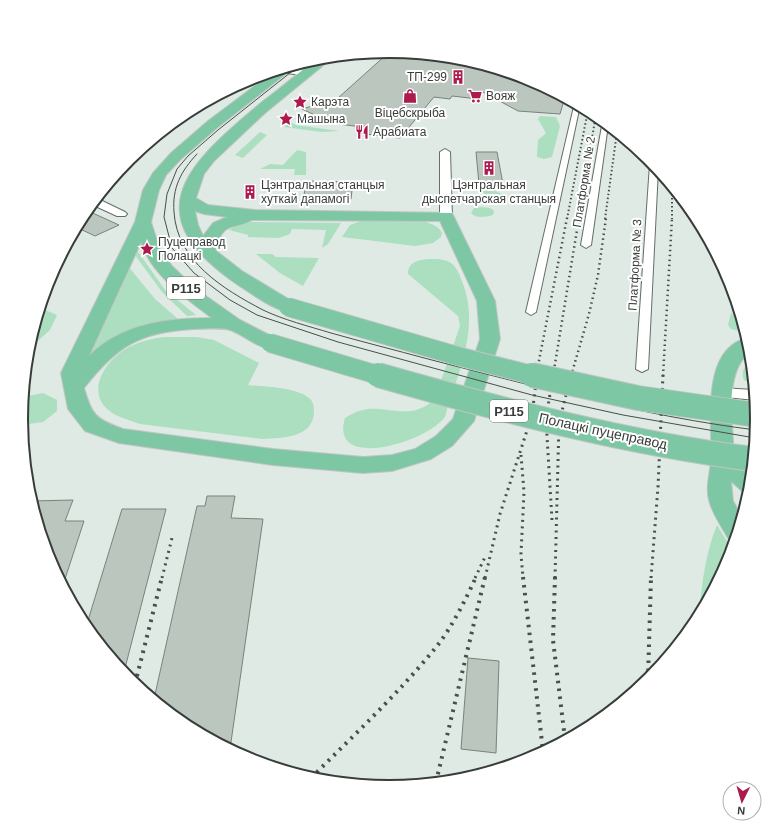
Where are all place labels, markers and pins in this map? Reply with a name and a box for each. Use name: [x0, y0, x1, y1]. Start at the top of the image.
building icon: ТП-299: [450, 69, 466, 85]
place label: ТП-299: [407, 70, 447, 84]
shop icon: Віцебскрыба: [402, 88, 418, 104]
supermarket icon: Вояж: [467, 88, 483, 104]
place label: Вояж: [486, 89, 515, 103]
place icon: Карэта: [292, 94, 308, 110]
place label: Карэта: [311, 95, 350, 109]
place label: Віцебскрыба: [375, 106, 446, 120]
place icon: Машына: [278, 111, 294, 127]
place label: Машына: [297, 112, 346, 126]
restaurant icon: Арабиата: [354, 124, 370, 140]
place label: Арабиата: [373, 125, 427, 139]
building icon: Цэнтральная дыспетчарская станцыя: [481, 160, 497, 176]
place label: Цэнтральная станцыя хуткай дапамогі: [261, 178, 385, 206]
place label: Цэнтральная дыспетчарская станцыя: [422, 178, 556, 206]
building icon: Цэнтральная станцыя хуткай дапамогі: [242, 184, 258, 200]
place label: Пуцеправод Полацкі: [158, 235, 226, 263]
place icon: Пуцеправод Полацкі: [139, 241, 155, 257]

